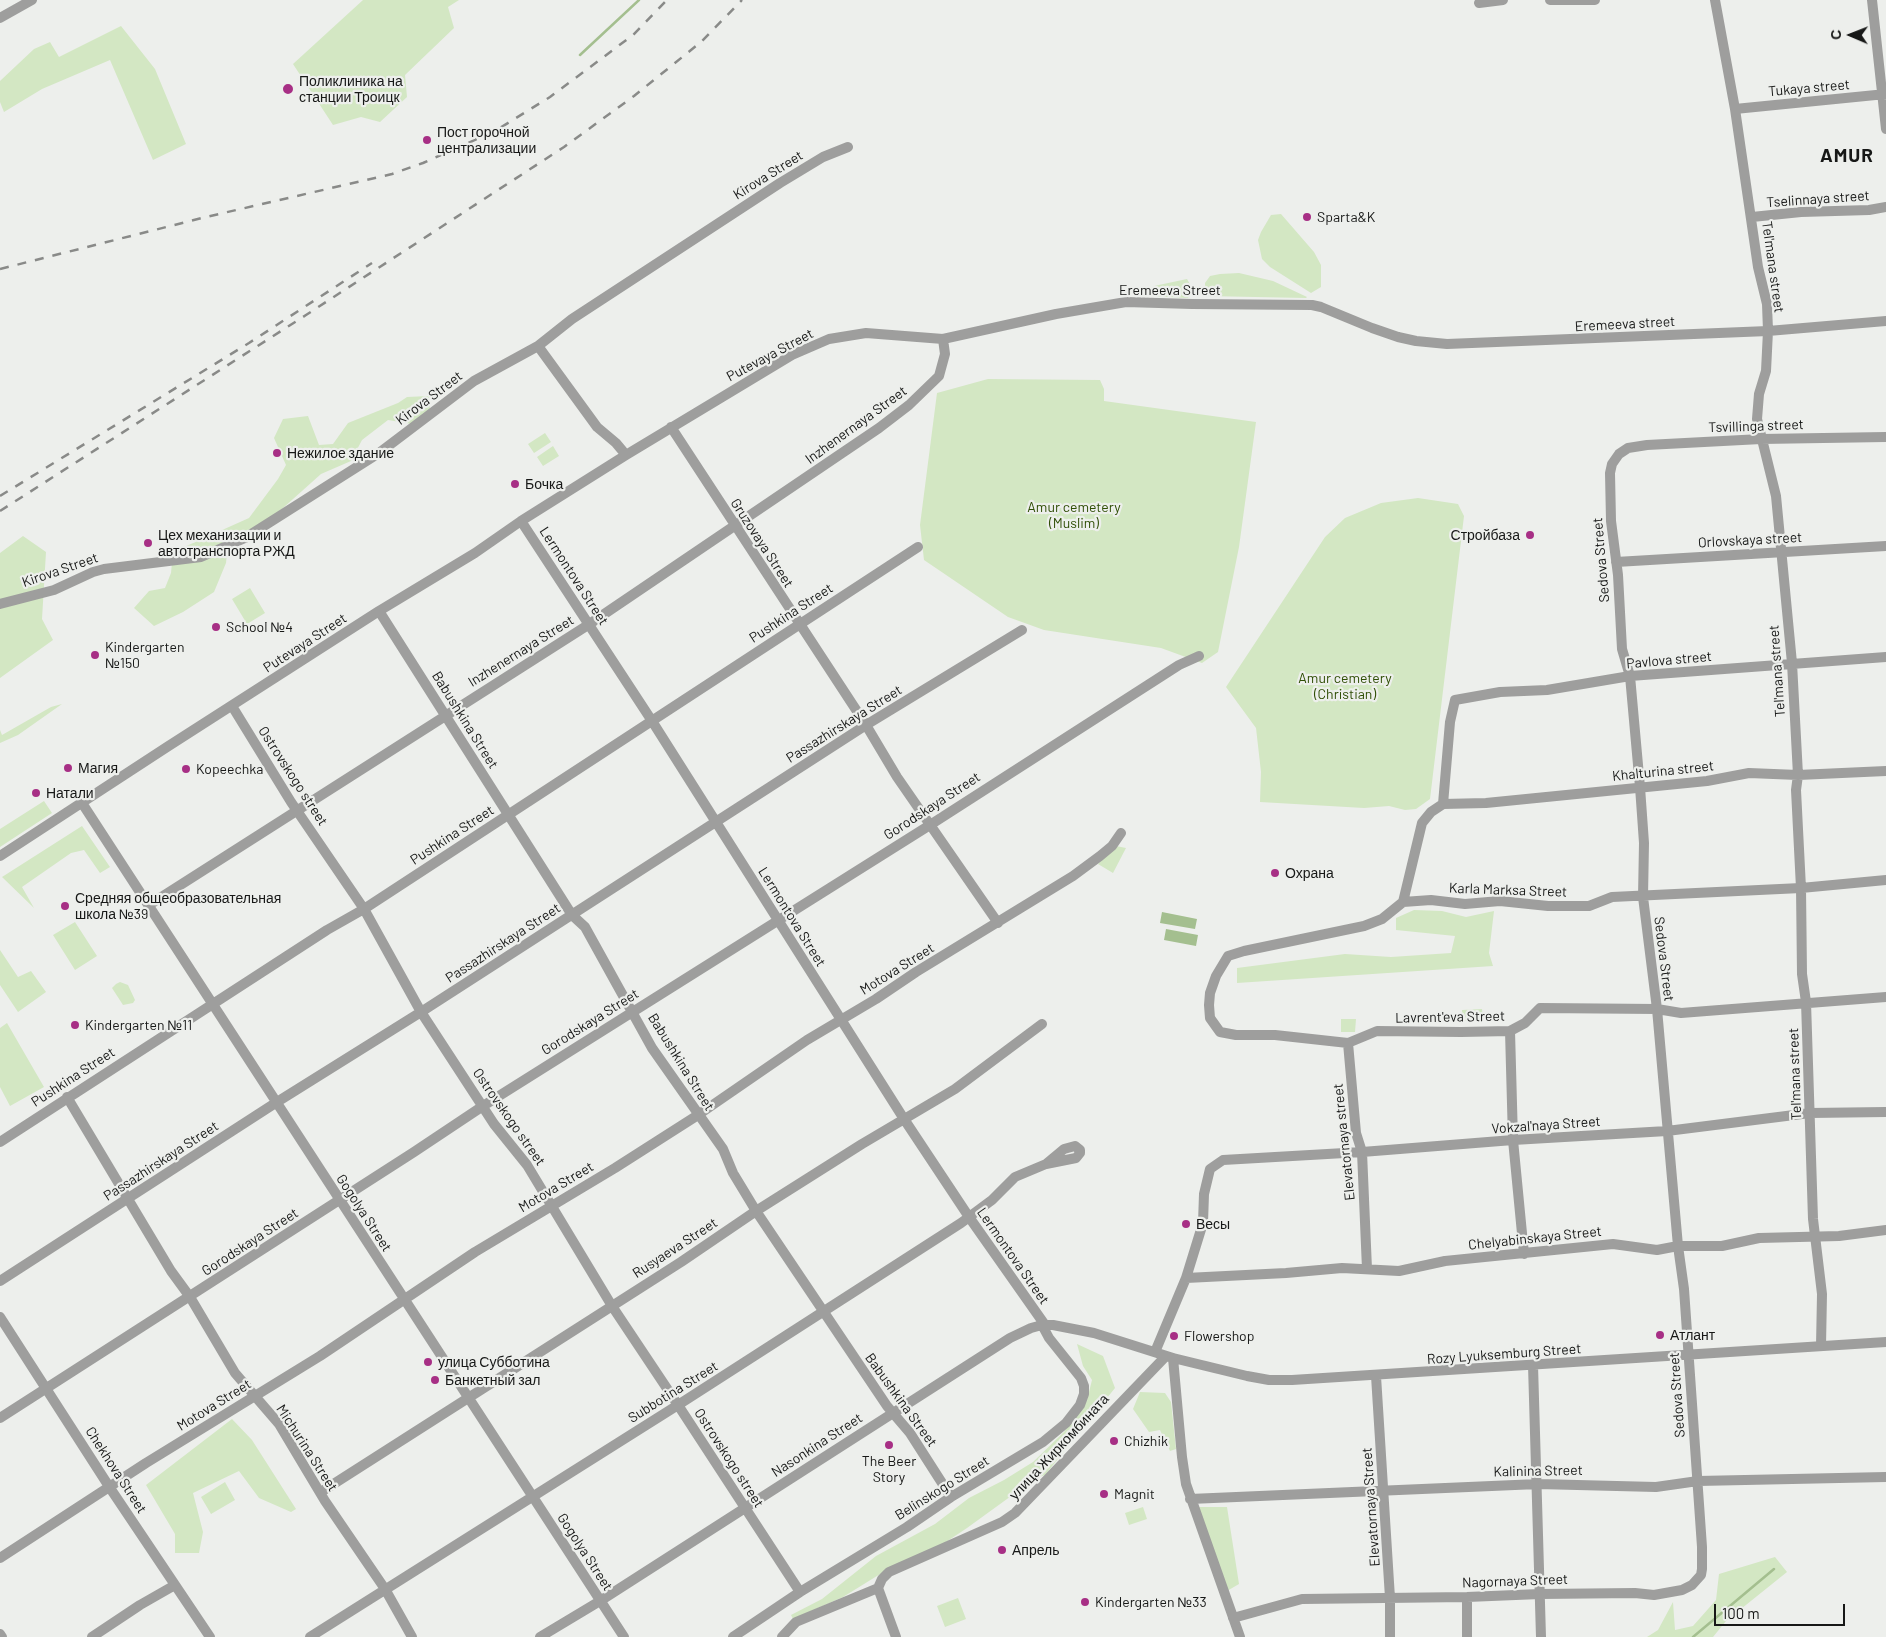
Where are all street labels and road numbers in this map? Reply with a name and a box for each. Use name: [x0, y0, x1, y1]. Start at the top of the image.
street label: Tukaya street: [1768, 76, 1850, 100]
street label: Kirova Street: [730, 147, 806, 203]
street label: Tselinnaya street: [1766, 187, 1870, 211]
street label: Tel'mana street: [1758, 220, 1788, 314]
street label: Eremeeva Street: [1119, 282, 1221, 298]
street label: Eremeeva street: [1574, 313, 1676, 335]
street label: Putevaya Street: [724, 325, 816, 385]
street label: Kirova Street: [392, 367, 466, 429]
street label: Inzhenernaya Street: [802, 383, 910, 467]
street label: Tsvillinga street: [1708, 416, 1804, 436]
street label: Gruzovaya Street: [727, 495, 797, 591]
street label: Sedova Street: [1589, 517, 1613, 603]
street label: Lermontova Street: [536, 524, 612, 628]
street label: Orlovskaya street: [1697, 529, 1803, 551]
street label: Kirova Street: [20, 549, 100, 591]
street label: Pushkina Street: [746, 580, 836, 646]
street label: Putevaya Street: [260, 610, 350, 676]
street label: Inzhenernaya Street: [465, 612, 577, 690]
street label: Tel'mana street: [1765, 624, 1789, 718]
street label: Pavlova street: [1626, 648, 1712, 672]
street label: Babushkina Street: [428, 668, 502, 772]
street label: Passazhirskaya Street: [783, 682, 905, 766]
street label: Ostrovskogo street: [255, 723, 331, 829]
street label: Khalturina street: [1611, 757, 1715, 785]
street label: Gorodskaya Street: [881, 769, 983, 843]
street label: Pushkina Street: [407, 802, 497, 868]
street label: Lermontova Street: [755, 864, 829, 970]
street label: Karla Marksa Street: [1449, 880, 1567, 900]
street label: Passazhirskaya Street: [442, 900, 564, 986]
street label: Sedova Street: [1650, 916, 1678, 1002]
street label: Motova Street: [857, 939, 937, 999]
street label: Gorodskaya Street: [538, 985, 642, 1059]
street label: Lavrent'eva Street: [1395, 1008, 1505, 1026]
street label: Babushkina Street: [644, 1010, 718, 1114]
street label: Tel'mana street: [1785, 1028, 1805, 1120]
street label: Pushkina Street: [28, 1044, 118, 1110]
street label: Ostrovskogo street: [469, 1065, 549, 1169]
street label: Elevatornaya street: [1329, 1083, 1359, 1201]
street label: Vokzal'naya Street: [1491, 1113, 1601, 1137]
street label: Passazhirskaya Street: [100, 1118, 222, 1204]
street label: Motova Street: [515, 1158, 597, 1216]
street label: Gogolya Street: [333, 1171, 395, 1255]
street label: Lermontova Street: [973, 1204, 1053, 1308]
street label: Gorodskaya Street: [199, 1205, 301, 1279]
street label: Rusyaeva Street: [629, 1214, 721, 1282]
street label: Chelyabinskaya Street: [1467, 1223, 1603, 1253]
street label: Rozy Lyuksemburg Street: [1426, 1340, 1582, 1368]
street label: Babushkina Street: [861, 1350, 941, 1450]
street label: Sedova Street: [1666, 1352, 1688, 1438]
street label: Subbotina Street: [625, 1358, 721, 1426]
street label: Motova Street: [174, 1375, 254, 1435]
street label: улица Жиркомбината: [1006, 1391, 1112, 1503]
street label: Michurina Street: [273, 1401, 341, 1495]
street label: Ostrovskogo street: [691, 1405, 767, 1511]
street label: Nasonkina Street: [768, 1409, 866, 1481]
street label: Chekhova Street: [82, 1424, 150, 1516]
street label: Elevatornaya Street: [1358, 1447, 1384, 1567]
street label: Belinskogo Street: [892, 1452, 992, 1524]
street label: Kalinina Street: [1493, 1462, 1583, 1480]
street label: Gogolya Street: [554, 1510, 616, 1594]
street label: Nagornaya Street: [1462, 1571, 1568, 1591]

